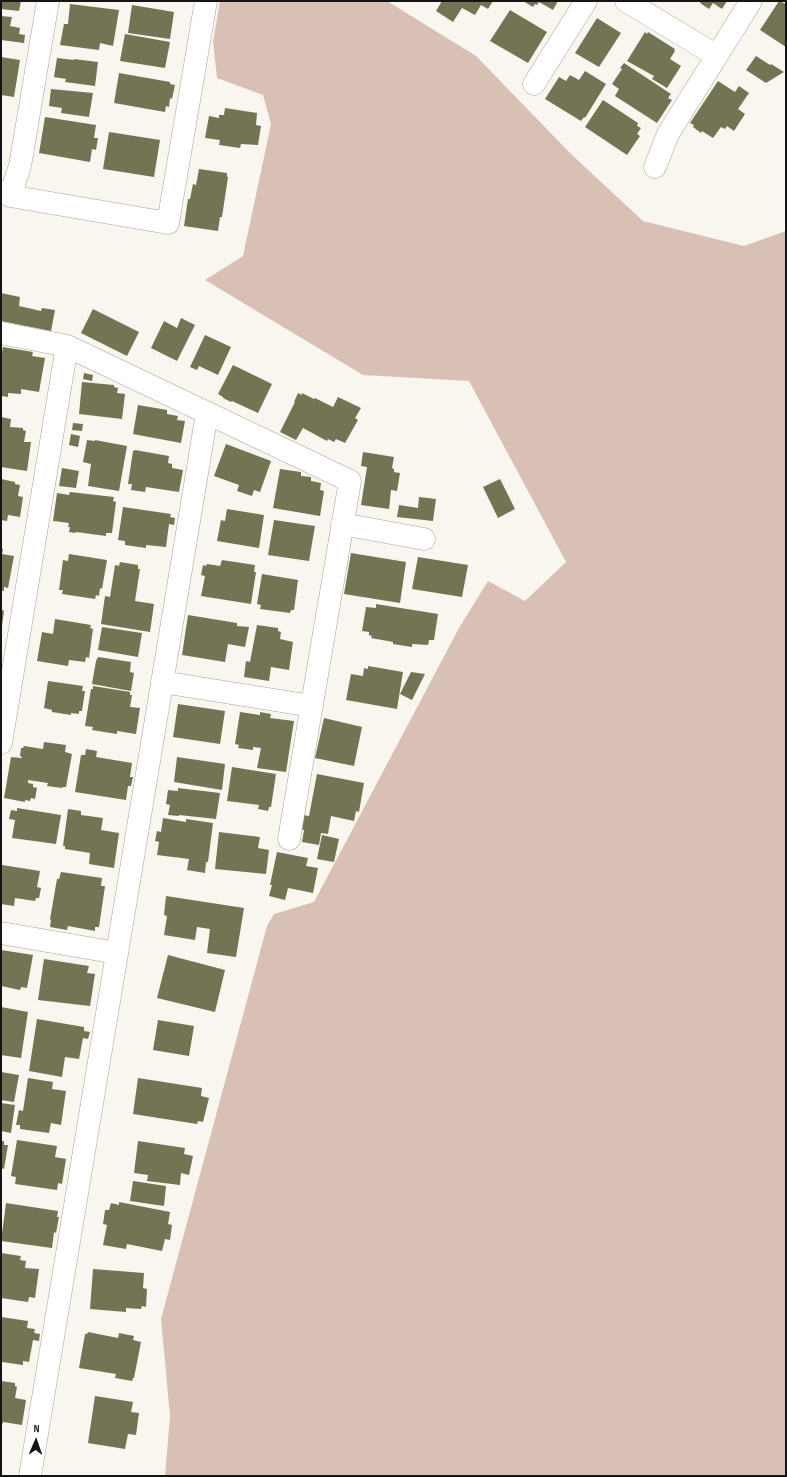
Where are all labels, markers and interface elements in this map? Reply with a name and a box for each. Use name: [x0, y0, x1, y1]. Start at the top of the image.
north arrow: [16, 1421, 56, 1461]
text: N: [33, 1422, 40, 1435]

